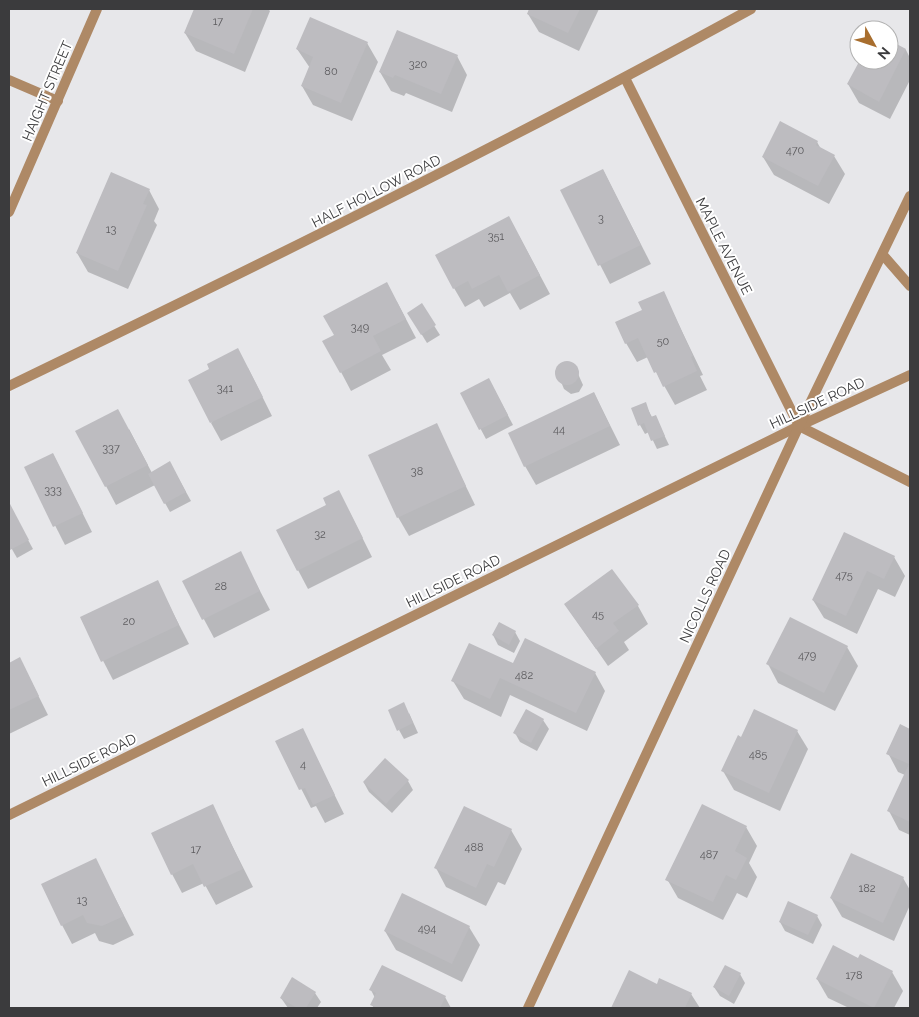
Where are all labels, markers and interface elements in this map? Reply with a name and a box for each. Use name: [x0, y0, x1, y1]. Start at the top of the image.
house number: 17: [213, 15, 223, 28]
north arrow: [849, 20, 899, 70]
street label: HAIGHT STREET: [19, 38, 75, 143]
text: N: [874, 44, 894, 63]
house number: 320: [409, 58, 427, 71]
house number: 80: [324, 65, 338, 78]
house number: 470: [786, 144, 805, 157]
street label: HALF HOLLOW ROAD: [309, 151, 443, 231]
street label: MAPLE AVENUE: [693, 195, 755, 297]
house number: 3: [598, 212, 604, 225]
house number: 13: [106, 223, 116, 236]
house number: 351: [488, 230, 505, 243]
house number: 349: [351, 321, 369, 334]
house number: 50: [657, 335, 670, 348]
street label: HILLSIDE ROAD: [767, 374, 867, 432]
house number: 341: [217, 382, 234, 395]
house number: 44: [553, 423, 565, 436]
house number: 337: [102, 442, 120, 455]
house number: 38: [411, 465, 423, 478]
house number: 333: [44, 484, 62, 497]
house number: 32: [314, 528, 326, 541]
street label: NICOLLS ROAD: [676, 547, 734, 645]
street label: HILLSIDE ROAD: [403, 551, 503, 611]
house number: 475: [835, 569, 853, 582]
house number: 28: [215, 580, 227, 593]
house number: 45: [592, 608, 604, 621]
house number: 20: [123, 615, 135, 628]
house number: 479: [798, 649, 816, 662]
house number: 482: [515, 669, 533, 682]
street label: HILLSIDE ROAD: [39, 730, 139, 790]
house number: 485: [749, 748, 767, 761]
house number: 4: [300, 758, 306, 771]
house number: 488: [464, 841, 484, 854]
house number: 17: [191, 843, 201, 856]
house number: 487: [700, 848, 718, 861]
house number: 182: [859, 882, 876, 895]
house number: 13: [77, 894, 87, 907]
house number: 494: [418, 922, 436, 935]
house number: 178: [845, 969, 863, 982]

